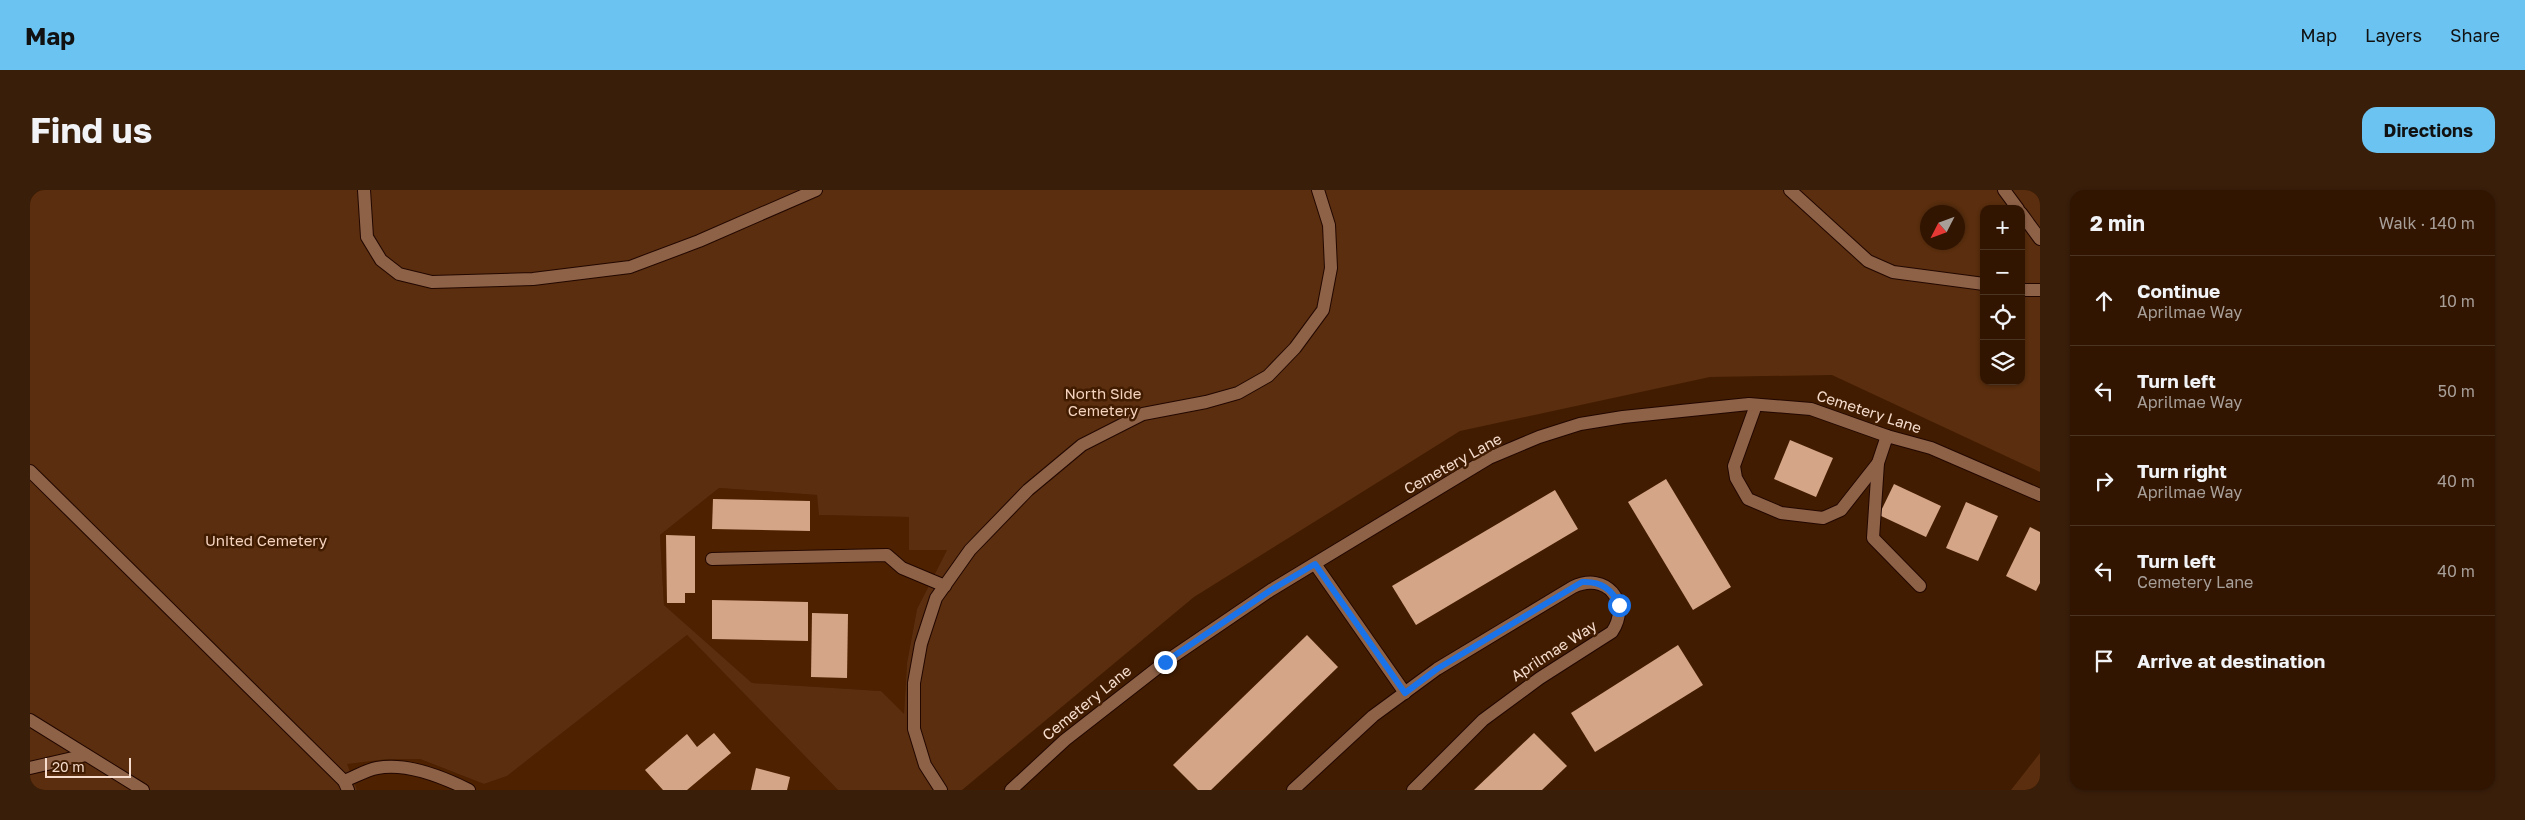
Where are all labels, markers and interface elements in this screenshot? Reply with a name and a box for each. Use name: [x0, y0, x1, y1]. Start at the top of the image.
text: Map: [25, 21, 75, 50]
text: Map: [2300, 24, 2337, 46]
text: Layers: [2365, 24, 2422, 46]
text: Share: [2450, 24, 2500, 46]
button: Directions: [2362, 107, 2495, 153]
text: Find us: [30, 109, 152, 151]
north arrow: [1920, 205, 1965, 250]
map controls: [1980, 205, 2025, 385]
button: +: [1980, 205, 2025, 250]
text: 2 min: [2090, 210, 2145, 236]
text: Walk · 140 m: [2379, 213, 2475, 233]
button: −: [1980, 250, 2025, 295]
text: Continue: [2137, 279, 2220, 302]
icon: ahead: [2090, 287, 2118, 315]
text: 10 m: [2439, 291, 2475, 311]
button: locate: [1980, 295, 2025, 340]
text: Aprilmae Way: [2137, 302, 2242, 322]
button: layers: [1980, 340, 2025, 385]
text: Turn left: [2137, 369, 2216, 392]
icon: left: [2090, 377, 2118, 405]
text: 50 m: [2438, 381, 2475, 401]
park label: North Side Cemetery: [1064, 384, 1142, 419]
street label: Cemetery Lane: [1815, 386, 1924, 437]
text: Aprilmae Way: [2137, 392, 2242, 412]
street label: Cemetery Lane: [1400, 429, 1505, 497]
text: Turn right: [2137, 459, 2227, 482]
icon: right: [2090, 467, 2118, 495]
text: 40 m: [2437, 471, 2475, 491]
text: Aprilmae Way: [2137, 482, 2242, 502]
park label: United Cemetery: [205, 531, 328, 549]
text: Turn left: [2137, 549, 2216, 572]
icon: left: [2090, 557, 2118, 585]
text: 40 m: [2437, 561, 2475, 581]
text: Cemetery Lane: [2137, 572, 2253, 592]
route start: [1608, 594, 1631, 617]
street label: Aprilmae Way: [1507, 615, 1600, 685]
icon: arrive: [2090, 647, 2118, 675]
text: Arrive at destination: [2137, 649, 2325, 672]
route end: [1154, 651, 1177, 674]
street label: Cemetery Lane: [1038, 661, 1135, 744]
scale bar: [45, 755, 131, 778]
text: 20 m: [52, 758, 85, 775]

